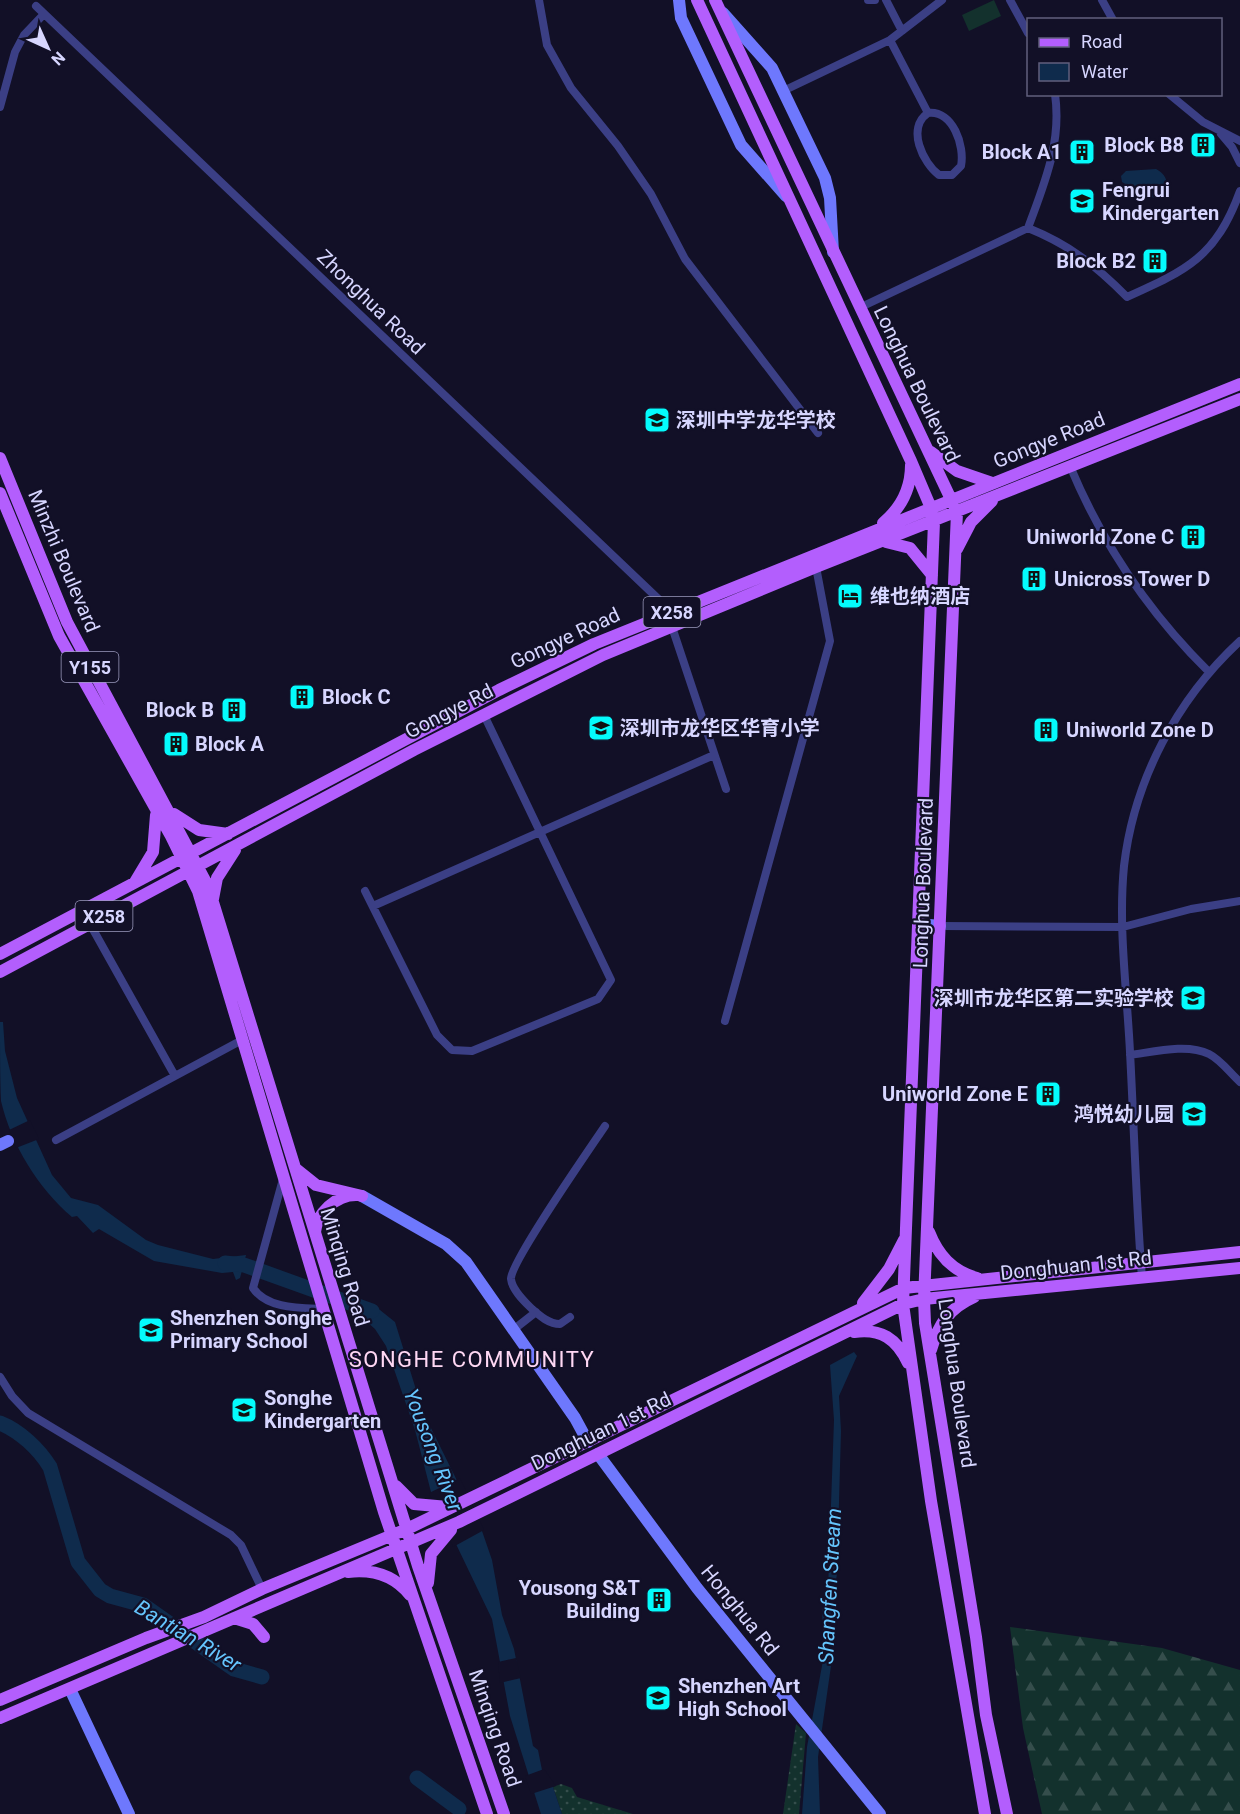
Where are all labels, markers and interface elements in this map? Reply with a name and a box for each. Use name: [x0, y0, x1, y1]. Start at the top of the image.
north arrow: [18, 18, 78, 78]
legend: [1027, 18, 1222, 96]
text: Road: [1081, 31, 1122, 52]
text: N: [48, 48, 69, 69]
text: Water: [1081, 61, 1128, 82]
building icon: Block B8: [1188, 130, 1218, 160]
place label: Block B8: [1104, 133, 1184, 157]
building icon: Block A1: [1067, 137, 1097, 167]
place label: Block A1: [982, 140, 1062, 164]
place label: Fengrui Kindergarten: [1102, 178, 1219, 225]
school or university icon: Fengrui Kindergarten: [1067, 186, 1097, 216]
street label: Zhonghua Road: [312, 245, 430, 359]
building icon: Block B2: [1140, 246, 1170, 276]
place label: Block B2: [1056, 249, 1136, 273]
street label: Longhua Boulevard: [869, 302, 965, 466]
school or university icon: 深圳中学龙华学校: [642, 405, 672, 435]
street label: Gongye Road: [990, 407, 1108, 473]
place label: 深圳中学龙华学校: [676, 408, 836, 432]
street label: Minzhi Boulevard: [23, 486, 105, 636]
building icon: Uniworld Zone C: [1178, 522, 1208, 552]
place label: Uniworld Zone C: [1026, 525, 1174, 549]
building icon: Unicross Tower D: [1019, 564, 1049, 594]
place label: Unicross Tower D: [1054, 567, 1210, 591]
hotel icon: 维也纳酒店: [835, 581, 865, 611]
place label: 维也纳酒店: [870, 584, 970, 608]
road number: X258: [644, 597, 700, 627]
street label: Gongye Road: [506, 602, 624, 674]
road number: Y155: [62, 652, 118, 682]
street label: Gongye Rd: [401, 679, 497, 743]
building icon: Block C: [287, 682, 317, 712]
place label: Block C: [322, 685, 391, 709]
building icon: Block B: [219, 695, 249, 725]
place label: Block B: [146, 698, 214, 722]
school or university icon: 深圳市龙华区华育小学: [586, 713, 616, 743]
building icon: Uniworld Zone D: [1031, 715, 1061, 745]
place label: 深圳市龙华区华育小学: [620, 716, 820, 740]
place label: Uniworld Zone D: [1066, 718, 1214, 742]
building icon: Block A: [161, 729, 191, 759]
place label: Block A: [195, 732, 264, 756]
street label: Longhua Boulevard: [908, 797, 938, 969]
road number: X258: [76, 901, 132, 931]
school or university icon: 深圳市龙华区第二实验学校: [1178, 983, 1208, 1013]
place label: 深圳市龙华区第二实验学校: [934, 986, 1174, 1010]
building icon: Uniworld Zone E: [1033, 1079, 1063, 1109]
place label: Uniworld Zone E: [882, 1082, 1028, 1106]
school or university icon: 鸿悦幼儿园: [1179, 1099, 1209, 1129]
place label: 鸿悦幼儿园: [1074, 1102, 1174, 1126]
street label: Minqing Road: [316, 1205, 374, 1329]
street label: Donghuan 1st Rd: [999, 1245, 1153, 1285]
street label: Longhua Boulevard: [933, 1297, 981, 1469]
place label: Shenzhen Songhe Primary School: [170, 1306, 332, 1353]
school or university icon: Shenzhen Songhe Primary School: [136, 1315, 166, 1345]
district label: SONGHE COMMUNITY: [349, 1347, 595, 1372]
water label: Yousong River: [399, 1385, 468, 1516]
place label: Songhe Kindergarten: [264, 1386, 381, 1433]
street label: Donghuan 1st Rd: [527, 1387, 675, 1475]
school or university icon: Songhe Kindergarten: [229, 1395, 259, 1425]
water label: Shangfen Stream: [814, 1507, 846, 1665]
street label: Honghua Rd: [696, 1560, 784, 1660]
place label: Yousong S&T Building: [519, 1576, 640, 1623]
building icon: Yousong S&T Building: [644, 1585, 674, 1615]
water label: Bantian River: [131, 1595, 246, 1678]
street label: Minqing Road: [464, 1666, 526, 1790]
place label: Shenzhen Art High School: [678, 1674, 800, 1721]
school or university icon: Shenzhen Art High School: [643, 1683, 673, 1713]

